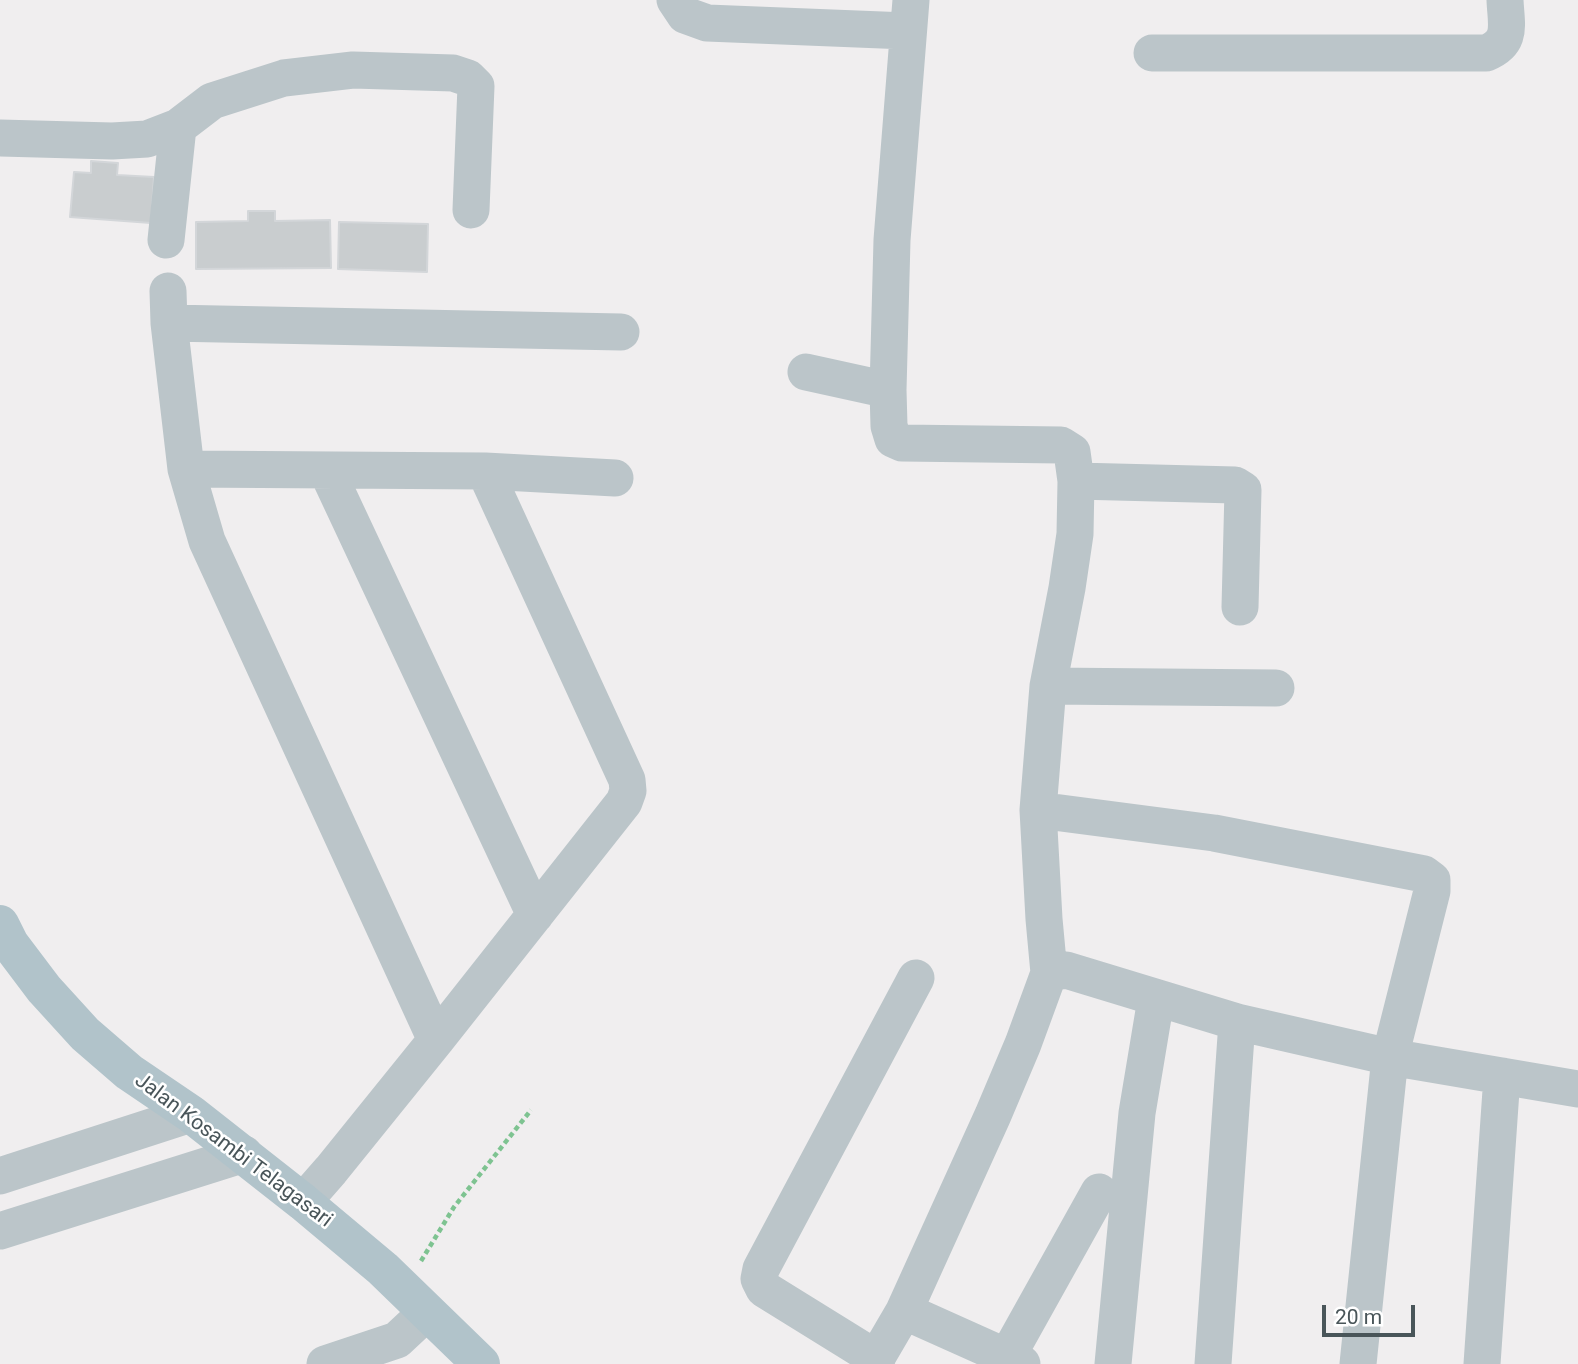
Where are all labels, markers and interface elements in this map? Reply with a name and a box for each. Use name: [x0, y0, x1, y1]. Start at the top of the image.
street label: Jalan Kosambi Telagasari: [129, 1068, 337, 1234]
scale bar: [1326, 1290, 1419, 1334]
text: 20 m: [1335, 1305, 1382, 1329]

